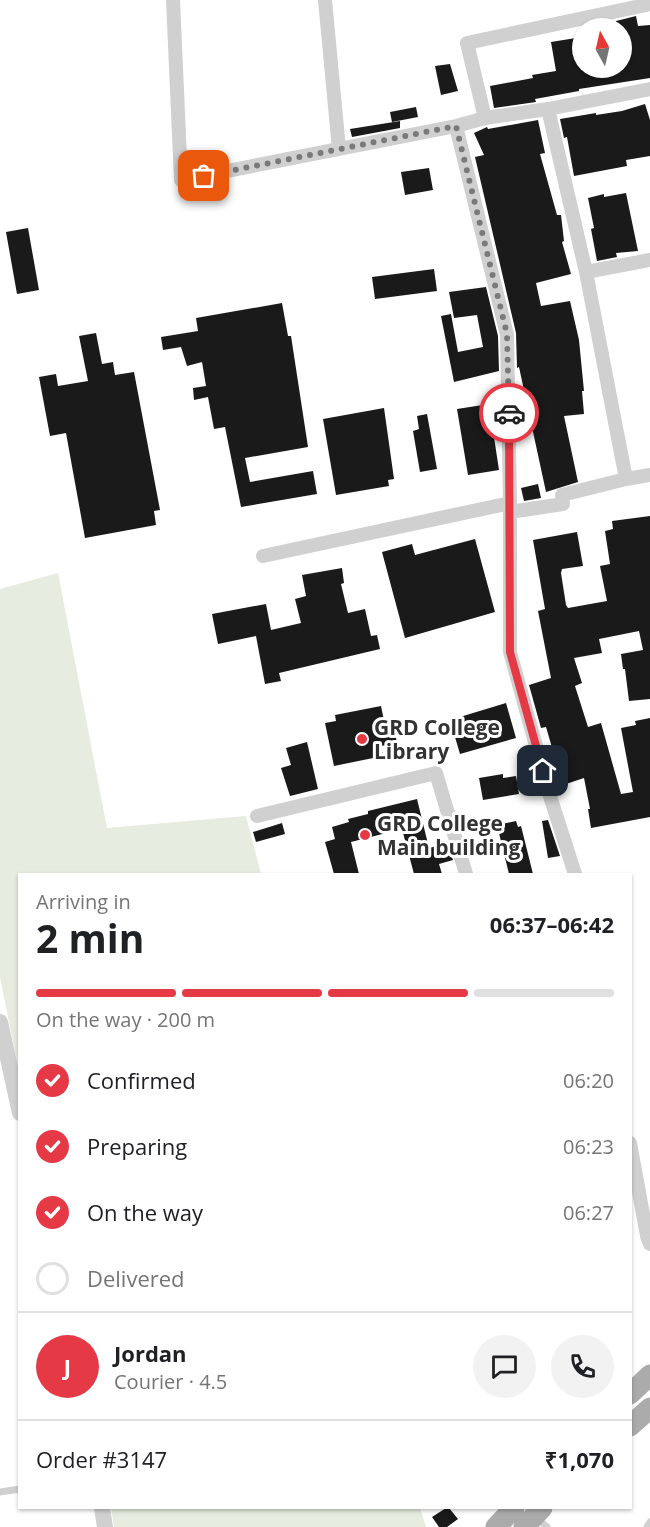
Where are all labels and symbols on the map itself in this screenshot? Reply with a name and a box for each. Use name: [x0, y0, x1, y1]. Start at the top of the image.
north arrow: [572, 18, 632, 78]
pin: [178, 150, 229, 201]
courier: [479, 383, 539, 443]
place label: GRD College Library: [374, 713, 500, 765]
marker: GRD College Library: [355, 732, 369, 746]
pin: [517, 745, 568, 796]
place label: GRD College Main building: [377, 809, 521, 861]
marker: GRD College Main building: [358, 828, 372, 842]

